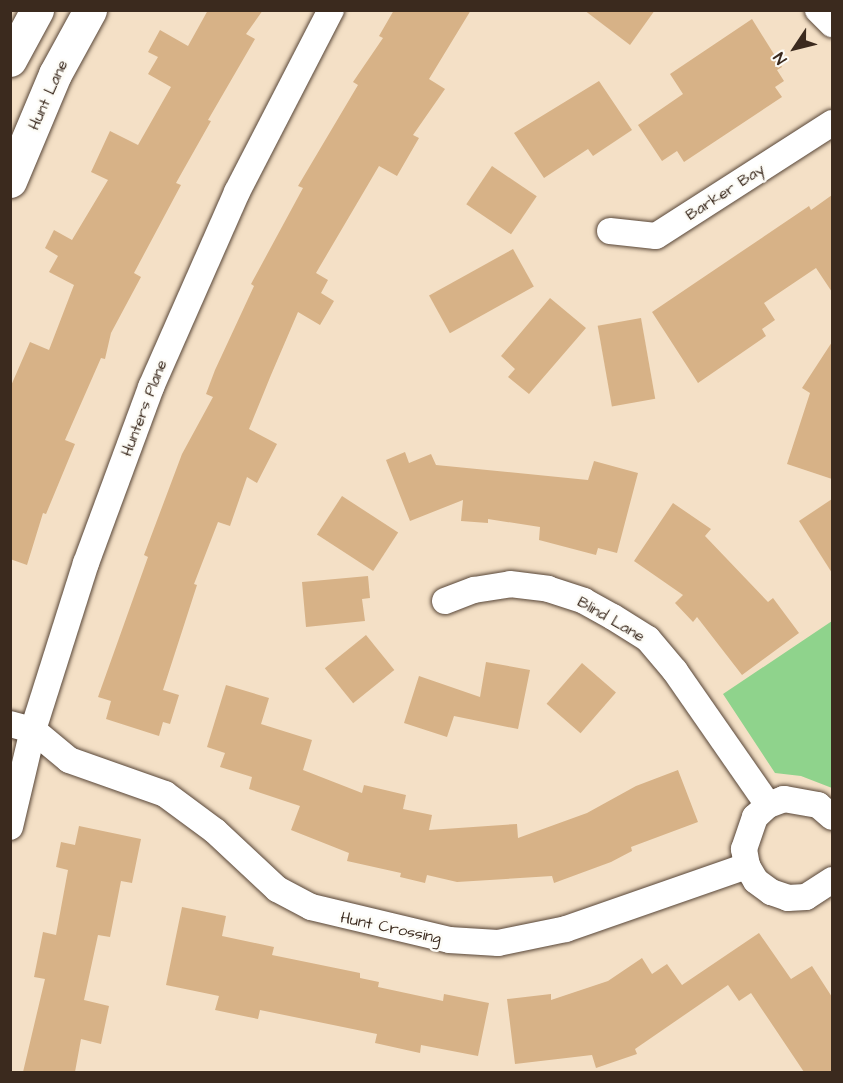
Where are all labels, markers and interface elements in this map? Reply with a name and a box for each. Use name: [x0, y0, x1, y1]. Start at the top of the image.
north arrow: [765, 18, 825, 78]
text: N: [768, 48, 792, 69]
street label: Hunt Lane: [24, 57, 72, 133]
street label: Barker Bay: [682, 159, 768, 225]
street label: Hunters Plane: [117, 357, 171, 459]
street label: Blind Lane: [574, 592, 648, 646]
street label: Hunt Crossing: [339, 908, 443, 948]

